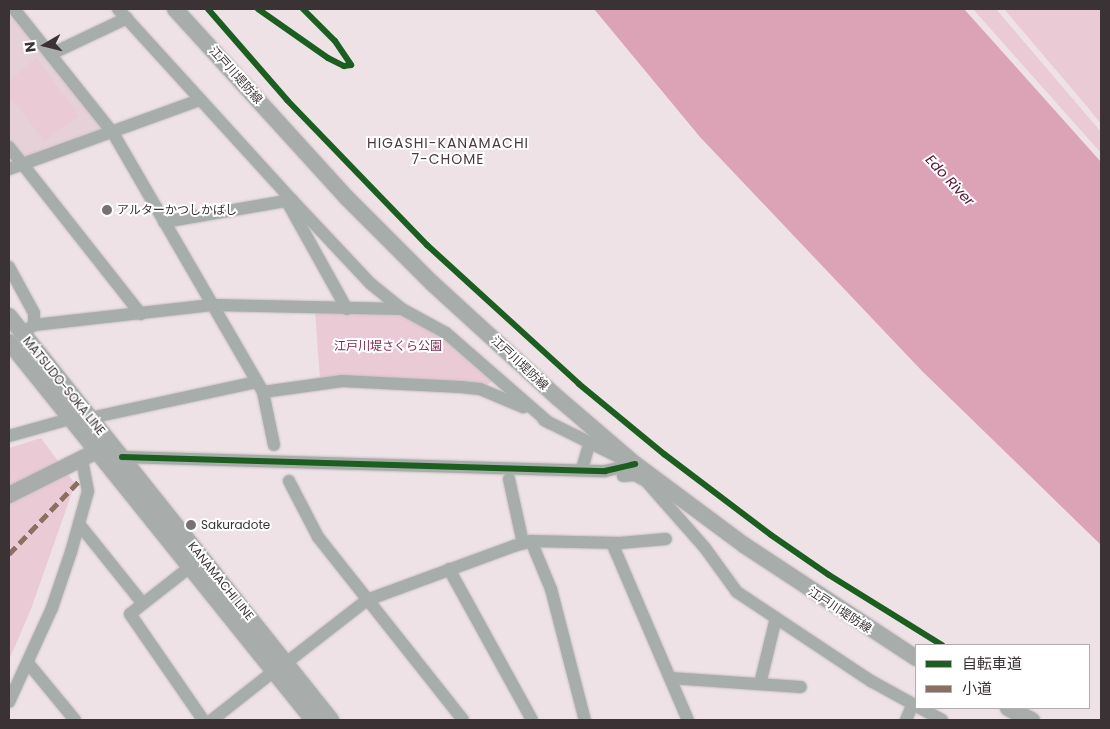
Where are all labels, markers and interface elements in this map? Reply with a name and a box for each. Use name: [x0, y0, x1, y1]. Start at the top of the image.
north arrow: [20, 20, 70, 70]
text: N: [20, 40, 41, 54]
street label: 江戸川堤防線: [207, 43, 265, 107]
district label: HIGASHI-KANAMACHI 7-CHOME: [365, 135, 531, 168]
water label: Edo River: [922, 151, 978, 209]
place label: アルターかつしかばし: [117, 203, 237, 217]
marker: アルターかつしかばし: [101, 204, 113, 216]
street label: 江戸川堤防線: [489, 333, 551, 393]
street label: MATSUDO-SOKA LINE: [20, 334, 108, 438]
park label: 江戸川堤さくら公園: [334, 339, 442, 353]
place label: Sakuradote: [201, 518, 270, 532]
marker: Sakuradote: [185, 519, 197, 531]
street label: KANAMACHI LINE: [185, 539, 257, 623]
street label: 江戸川堤防線: [806, 584, 874, 636]
legend: [915, 644, 1090, 709]
text: 自転車道: [962, 653, 1022, 674]
text: 小道: [962, 678, 992, 699]

